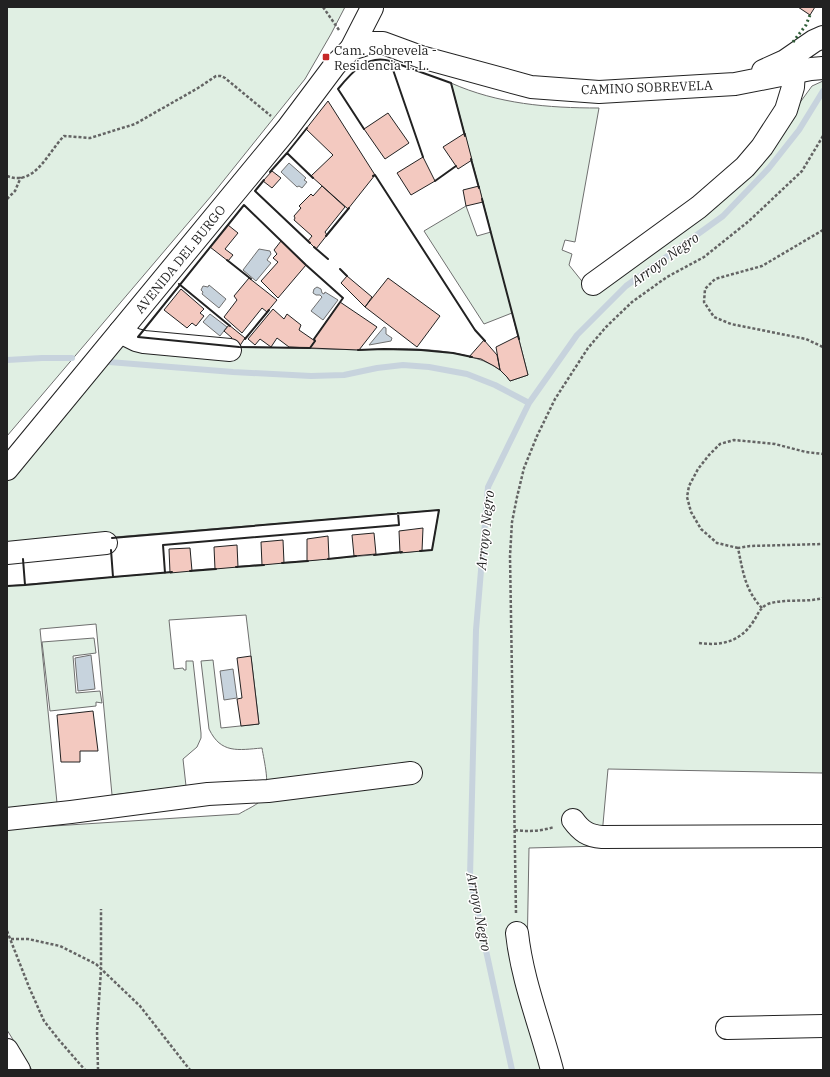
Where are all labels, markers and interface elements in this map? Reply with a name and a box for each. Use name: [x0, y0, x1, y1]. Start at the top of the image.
place label: Cam. Sobrevela - Residencia T. L.: [334, 42, 437, 74]
marker: Cam. Sobrevela - Residencia T. L.: [321, 52, 331, 62]
street label: CAMINO SOBREVELA: [581, 77, 713, 98]
street label: AVENIDA DEL BURGO: [131, 202, 229, 317]
water label: Arroyo Negro: [627, 228, 703, 290]
water label: Arroyo Negro: [472, 489, 498, 572]
water label: Arroyo Negro: [462, 870, 495, 953]

